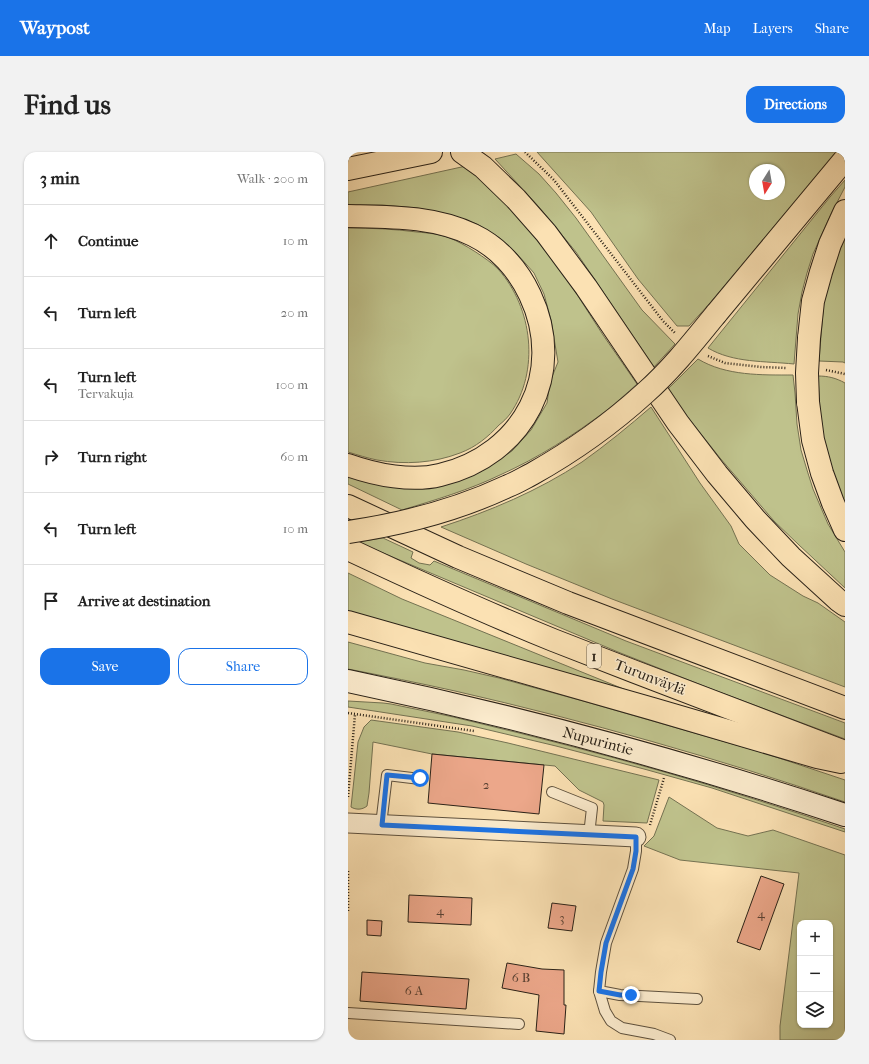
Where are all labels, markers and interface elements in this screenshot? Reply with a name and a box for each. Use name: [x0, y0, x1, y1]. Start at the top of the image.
text: Waypost: [20, 17, 90, 39]
text: Map: [704, 20, 731, 37]
text: Layers: [753, 20, 793, 37]
text: Share: [815, 20, 849, 37]
button: Directions: [746, 86, 845, 123]
text: Find us: [24, 88, 111, 121]
north arrow: [749, 164, 785, 200]
text: 3 min: [40, 168, 80, 188]
text: Walk · 200 m: [237, 171, 308, 186]
icon: ahead: [40, 230, 62, 252]
text: Continue: [78, 232, 138, 250]
text: 10 m: [283, 233, 308, 248]
icon: left: [40, 302, 62, 324]
text: Turn left: [78, 304, 136, 322]
text: 20 m: [281, 305, 308, 320]
text: Turn left: [78, 368, 136, 386]
icon: left: [40, 374, 62, 396]
text: 100 m: [275, 377, 308, 392]
text: Tervakuja: [78, 386, 133, 401]
icon: right: [40, 446, 62, 468]
text: Turn right: [78, 448, 147, 466]
text: 60 m: [280, 449, 308, 464]
icon: left: [40, 518, 62, 540]
text: Turn left: [78, 520, 136, 538]
text: 10 m: [283, 521, 308, 536]
icon: arrive: [40, 590, 62, 612]
text: Arrive at destination: [78, 592, 210, 610]
road number: 1: [587, 644, 601, 668]
button: Save: [40, 648, 170, 685]
button: Share: [178, 648, 308, 685]
street label: Turunväylä: [612, 655, 689, 699]
street label: Nupurintie: [561, 723, 636, 759]
route start: [411, 769, 429, 787]
house number: 2: [483, 777, 490, 792]
house number: 4: [436, 903, 444, 918]
house number: 4: [757, 906, 765, 921]
house number: 3: [559, 910, 565, 925]
map controls: [797, 920, 833, 1028]
button: +: [797, 920, 833, 956]
button: −: [797, 956, 833, 992]
house number: 6 B: [512, 970, 530, 985]
house number: 6 A: [405, 983, 424, 998]
route end: [622, 986, 640, 1004]
button: layers: [797, 992, 833, 1028]

